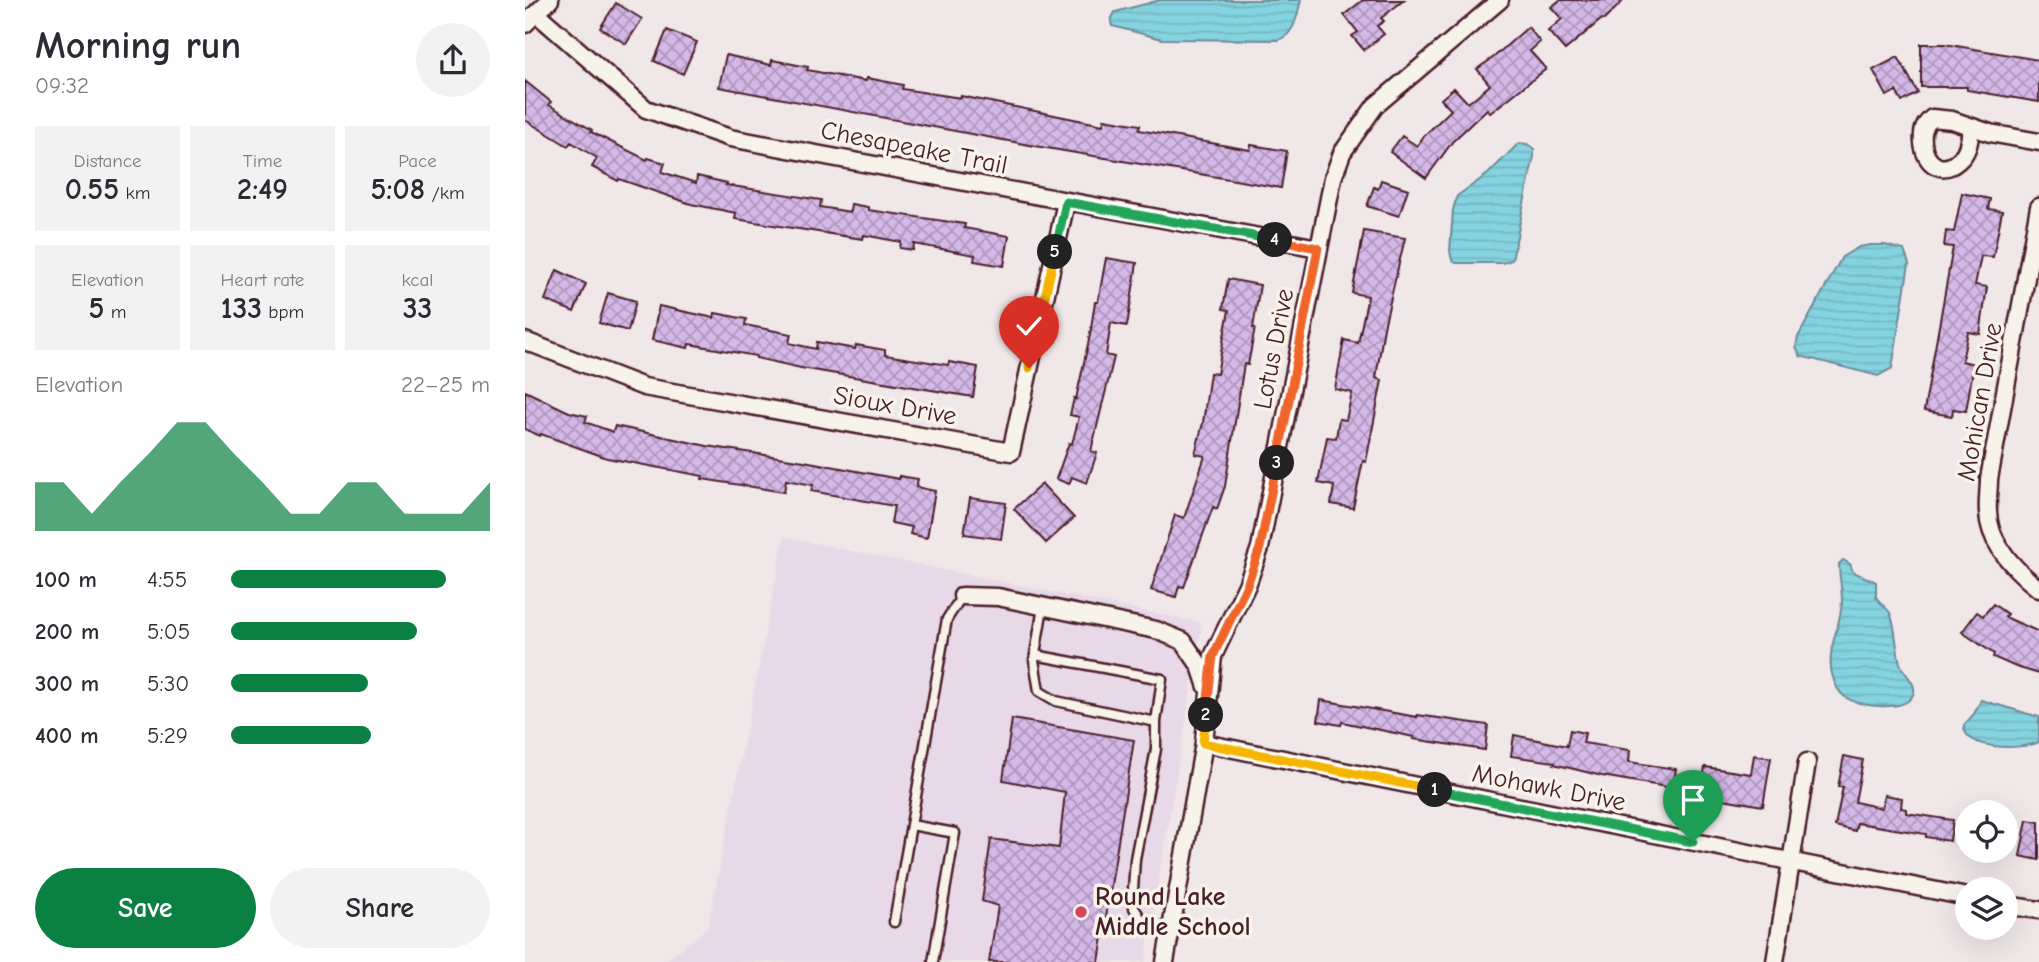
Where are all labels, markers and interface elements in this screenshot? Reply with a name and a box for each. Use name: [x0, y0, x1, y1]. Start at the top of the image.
button: share: [416, 23, 490, 97]
text: Morning run: [35, 24, 241, 68]
text: 09:32: [35, 72, 89, 99]
street label: Chesapeake Trail: [818, 115, 1010, 181]
text: Distance: [73, 150, 142, 172]
text: Time: [243, 150, 282, 172]
text: Pace: [398, 150, 437, 172]
text: 0.55: [65, 172, 119, 207]
text: 2:49: [237, 172, 288, 207]
text: 5:08: [370, 172, 425, 207]
text: km: [119, 182, 150, 204]
text: /km: [425, 182, 465, 204]
pin: 4: [1257, 222, 1293, 258]
text: 4: [1270, 228, 1279, 250]
pin: 5: [1037, 234, 1073, 270]
text: 5: [1049, 240, 1060, 262]
text: Elevation: [71, 269, 144, 291]
text: Heart rate: [221, 269, 304, 291]
text: kcal: [402, 269, 433, 291]
street label: Lotus Drive: [1248, 286, 1300, 412]
text: 5: [89, 291, 104, 326]
text: 133: [221, 291, 262, 326]
text: 33: [403, 291, 432, 326]
pin: [999, 296, 1059, 368]
text: m: [104, 301, 127, 323]
text: bpm: [262, 301, 304, 323]
icon: check: [1010, 307, 1048, 345]
street label: Mohican Drive: [1951, 320, 2009, 484]
text: Elevation: [35, 371, 123, 398]
text: 22–25 m: [401, 371, 490, 398]
street label: Sioux Drive: [831, 380, 959, 432]
pin: 3: [1259, 446, 1295, 480]
text: 3: [1272, 451, 1281, 473]
text: 100 m: [35, 566, 97, 593]
text: 4:55: [147, 566, 187, 593]
text: 200 m: [35, 618, 99, 645]
text: 5:05: [147, 618, 190, 645]
text: 300 m: [35, 670, 99, 697]
text: 5:30: [147, 670, 189, 697]
pin: 2: [1189, 698, 1223, 732]
text: 2: [1201, 703, 1210, 725]
text: 400 m: [35, 722, 99, 749]
text: 5:29: [147, 722, 188, 749]
street label: Mohawk Drive: [1470, 758, 1628, 818]
pin: [1663, 770, 1723, 842]
pin: 1: [1417, 772, 1453, 808]
text: 1: [1431, 778, 1438, 800]
icon: arrive: [1674, 781, 1712, 819]
map controls: [1955, 800, 2018, 940]
button: locate: [1955, 800, 2018, 863]
button: Save: [35, 868, 256, 948]
button: Share: [270, 868, 490, 948]
button: layers: [1955, 877, 2018, 940]
place label: Round Lake Middle School: [1095, 882, 1251, 942]
marker: Round Lake Middle School: [1073, 904, 1089, 920]

